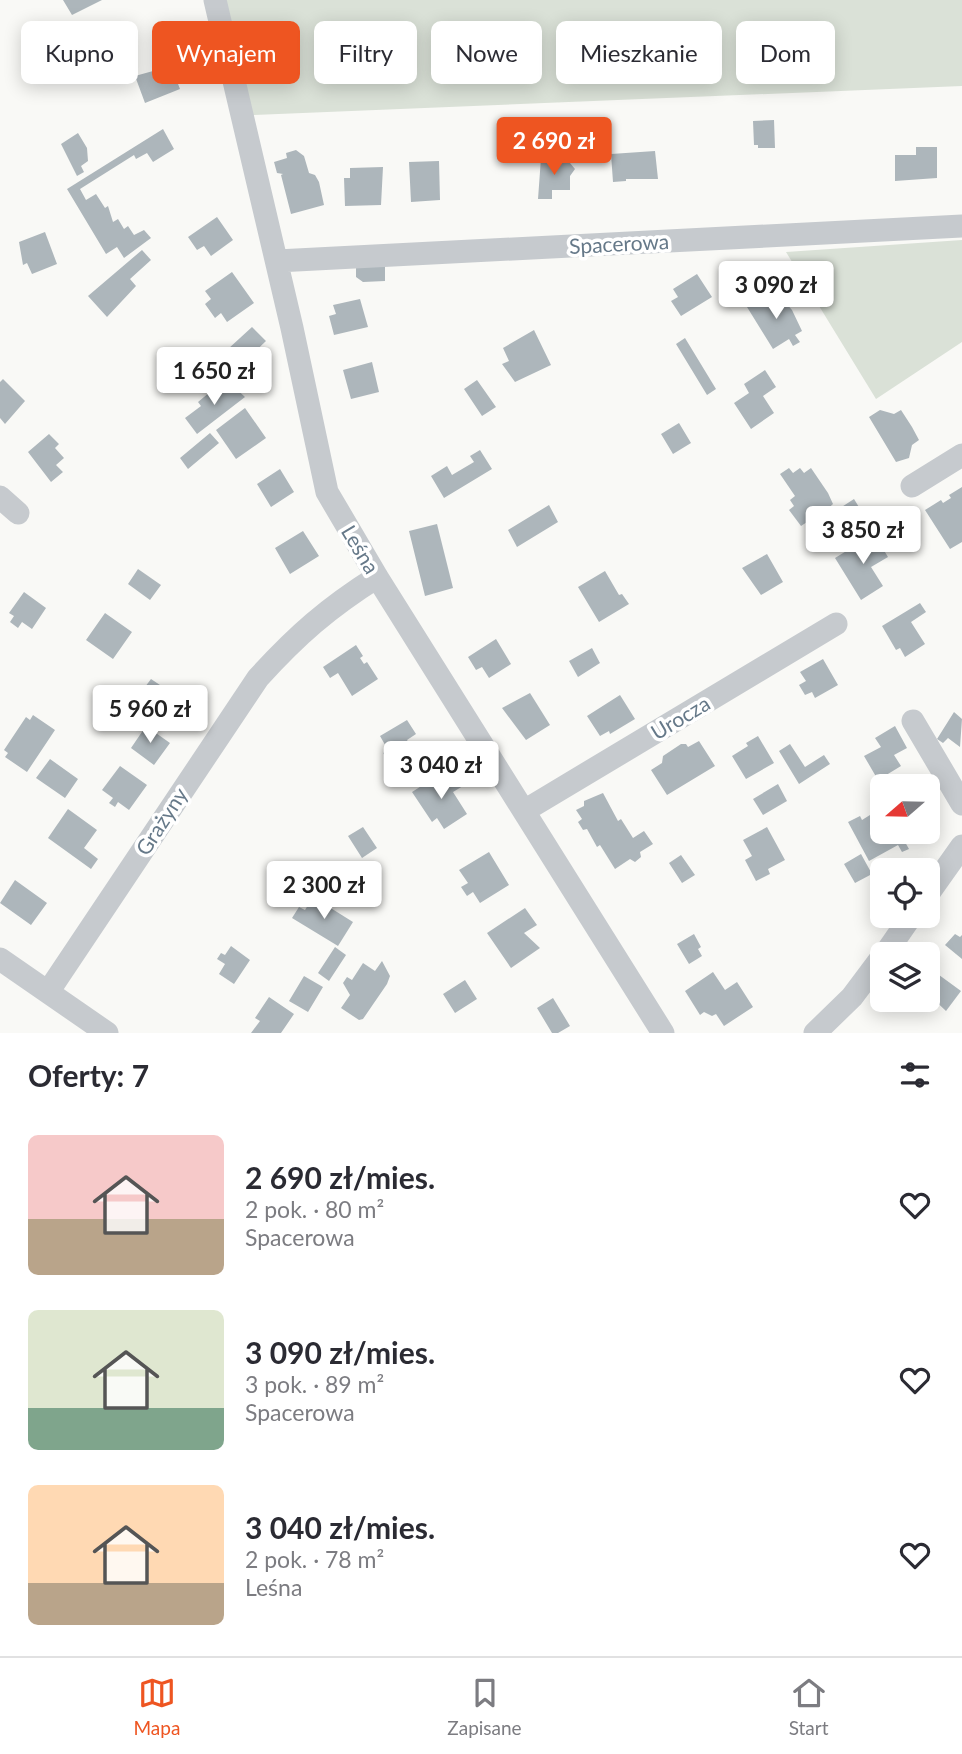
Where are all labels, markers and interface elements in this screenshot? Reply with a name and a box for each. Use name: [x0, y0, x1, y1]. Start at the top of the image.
chip: Kupno: [21, 21, 138, 84]
chip: Wynajem: [152, 21, 300, 84]
chip: Filtry: [314, 21, 417, 84]
chip: Nowe: [431, 21, 542, 84]
chip: Mieszkanie: [556, 21, 722, 84]
chip: Dom: [736, 21, 835, 84]
pin: 2 690 zł: [482, 118, 626, 177]
text: 2 690 zł: [513, 126, 595, 154]
street label: Spacerowa: [568, 228, 670, 258]
pin: 3 090 zł: [704, 262, 848, 321]
text: 3 090 zł: [735, 270, 817, 298]
pin: 1 650 zł: [142, 348, 286, 407]
text: 1 650 zł: [173, 356, 255, 384]
pin: 3 850 zł: [791, 506, 935, 566]
text: 3 850 zł: [822, 515, 904, 543]
street label: Leśna: [337, 520, 385, 578]
pin: 5 960 zł: [78, 686, 222, 745]
street label: Urocza: [646, 690, 714, 744]
text: 5 960 zł: [109, 694, 191, 722]
pin: 3 040 zł: [369, 742, 513, 801]
text: 3 040 zł: [400, 750, 482, 778]
north arrow: [870, 774, 940, 844]
map controls: [870, 774, 940, 1012]
street label: Grażyny: [130, 782, 192, 860]
button: locate: [870, 858, 940, 928]
pin: 2 300 zł: [252, 862, 396, 921]
text: 2 300 zł: [283, 870, 365, 898]
button: layers: [870, 942, 940, 1012]
icon: filters: [896, 1056, 934, 1094]
text: Oferty: 7: [28, 1057, 149, 1093]
text: 2 690 zł/mies.: [245, 1159, 435, 1195]
icon: home: [84, 1163, 168, 1247]
icon: heart: [896, 1186, 934, 1224]
text: 2 pok. · 80 m²: [245, 1195, 384, 1223]
text: Spacerowa: [245, 1223, 355, 1251]
text: 3 090 zł/mies.: [245, 1334, 435, 1370]
icon: home: [84, 1338, 168, 1422]
icon: heart: [896, 1361, 934, 1399]
text: 3 pok. · 89 m²: [245, 1370, 384, 1398]
text: Spacerowa: [245, 1398, 355, 1426]
text: 3 040 zł/mies.: [245, 1509, 435, 1545]
icon: home: [84, 1513, 168, 1597]
icon: heart: [896, 1536, 934, 1574]
text: 2 pok. · 78 m²: [245, 1545, 384, 1573]
text: Leśna: [245, 1573, 302, 1601]
tab: Mapa: [133, 1674, 180, 1739]
tab: Zapisane: [447, 1674, 522, 1739]
tab: Start: [789, 1674, 829, 1739]

